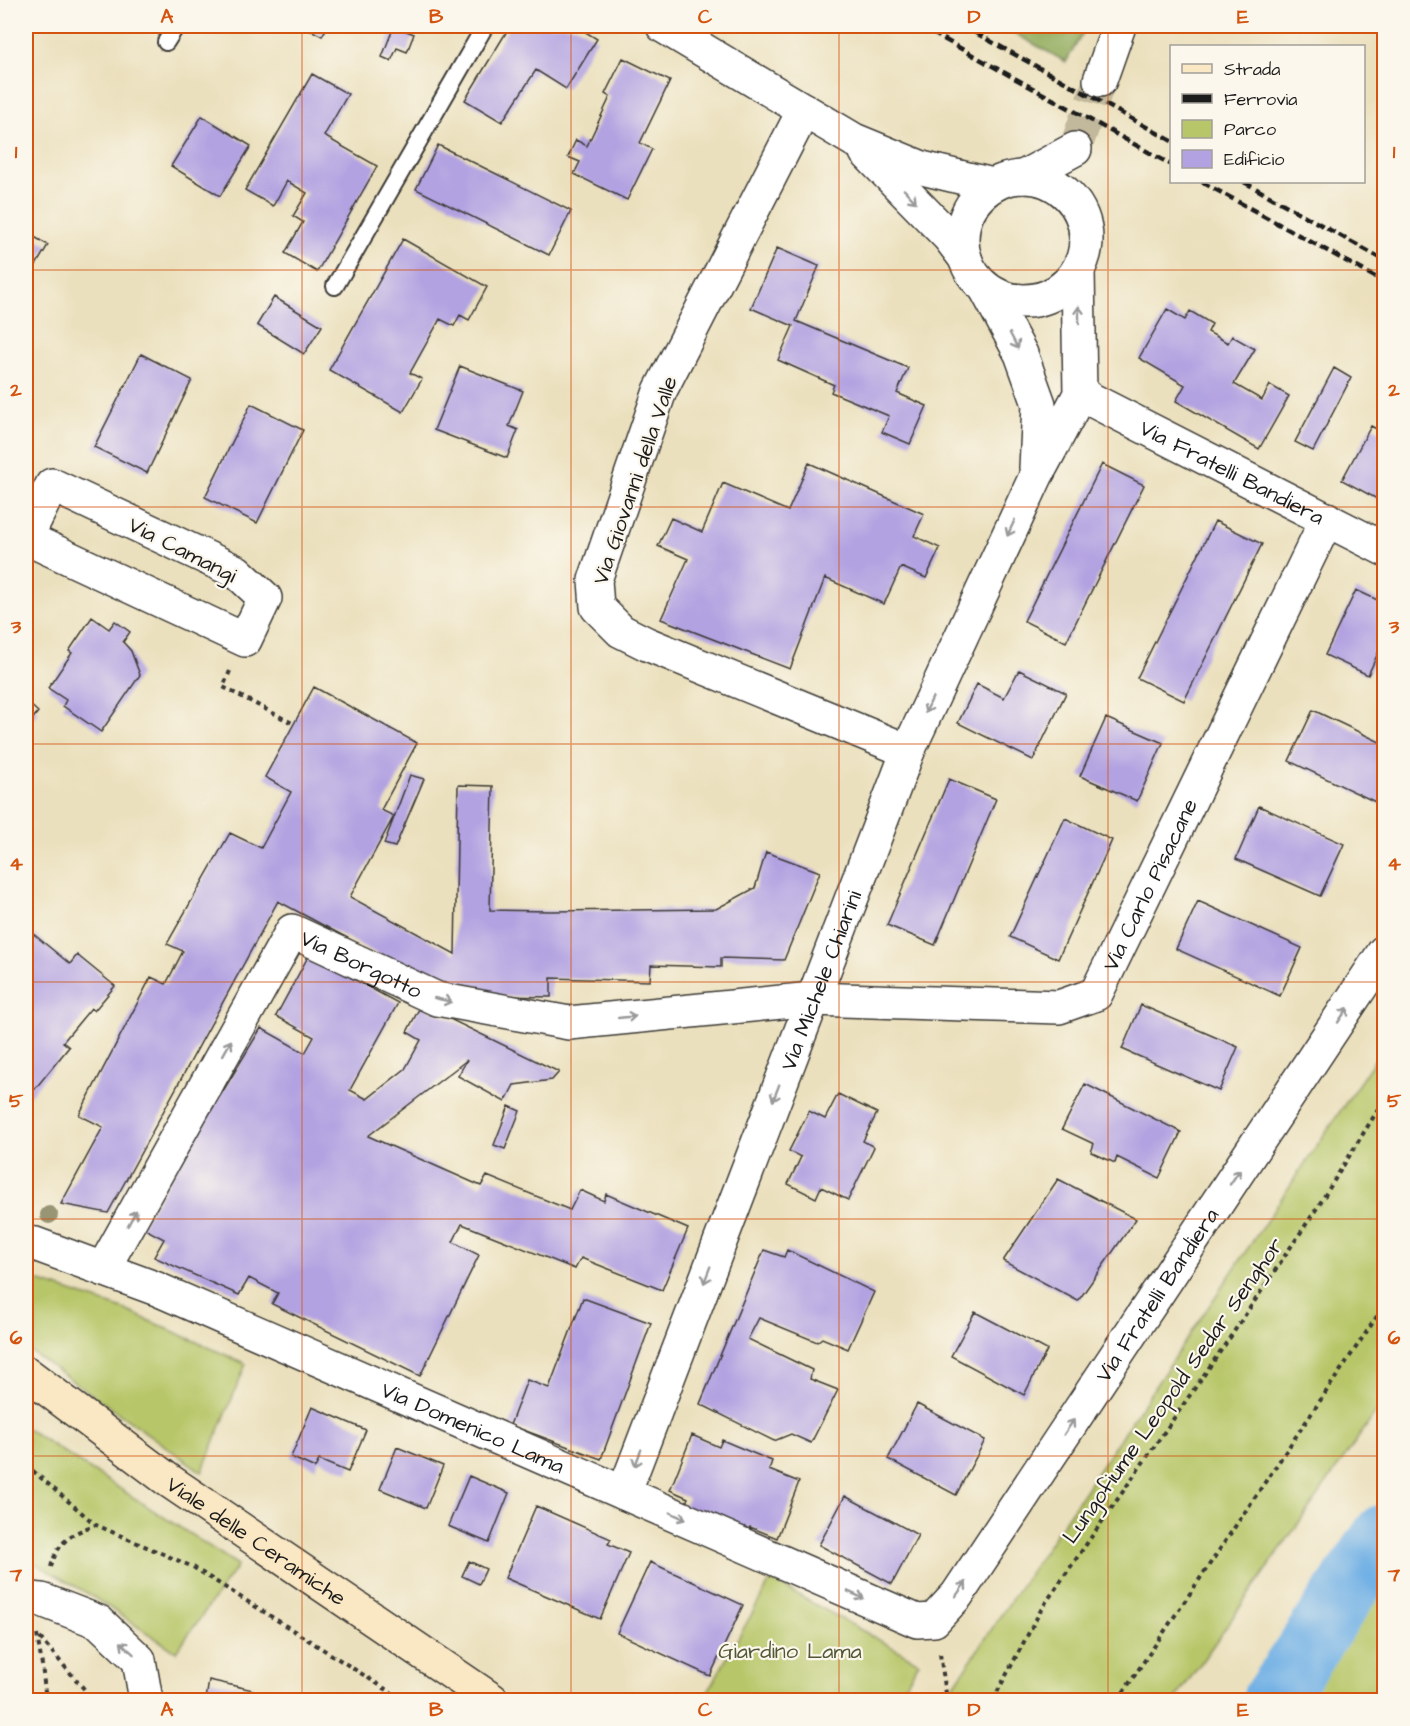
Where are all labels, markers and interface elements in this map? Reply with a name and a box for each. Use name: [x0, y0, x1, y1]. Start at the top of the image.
text: A: [161, 3, 174, 31]
text: B: [429, 3, 444, 31]
text: C: [698, 3, 713, 31]
text: D: [968, 3, 981, 31]
text: E: [1237, 3, 1249, 31]
legend: [1170, 45, 1365, 183]
text: Strada: [1224, 57, 1280, 82]
text: Ferrovia: [1224, 87, 1297, 112]
text: Parco: [1224, 117, 1276, 142]
text: 1: [15, 138, 18, 166]
text: 1: [1393, 138, 1396, 166]
text: Edificio: [1224, 147, 1284, 172]
one-way arrow: [903, 188, 917, 203]
one-way arrow: [1073, 305, 1085, 325]
one-way arrow: [1009, 331, 1020, 349]
street label: Via Giovanni della Valle: [585, 372, 686, 589]
text: 2: [9, 376, 22, 404]
text: 2: [1387, 376, 1400, 404]
street label: Via Fratelli Bandiera: [1134, 413, 1329, 533]
street label: Via Camangi: [122, 510, 242, 592]
one-way arrow: [1004, 519, 1016, 537]
text: 3: [10, 613, 22, 641]
text: 3: [1388, 613, 1400, 641]
one-way arrow: [923, 696, 934, 714]
street label: Via Carlo Pisacane: [1096, 793, 1206, 977]
text: 4: [9, 850, 23, 878]
text: 4: [1387, 850, 1401, 878]
street label: Via Michele Chiarini: [773, 886, 870, 1075]
street label: Via Borgotto: [295, 923, 427, 1007]
one-way arrow: [434, 994, 453, 1006]
one-way arrow: [1337, 1007, 1349, 1023]
one-way arrow: [617, 1011, 637, 1022]
one-way arrow: [221, 1040, 233, 1057]
one-way arrow: [770, 1083, 781, 1102]
text: 5: [9, 1087, 24, 1115]
text: 5: [1387, 1087, 1402, 1115]
one-way arrow: [1229, 1169, 1241, 1186]
street label: Via Fratelli Bandiera: [1089, 1202, 1227, 1389]
one-way arrow: [126, 1210, 138, 1227]
street label: Lungofiume Leopold Sedar Senghor: [1055, 1231, 1292, 1551]
one-way arrow: [701, 1265, 712, 1284]
text: 6: [10, 1324, 23, 1352]
text: 6: [1388, 1324, 1401, 1352]
street label: Via Domenico Lama: [376, 1375, 569, 1482]
one-way arrow: [1063, 1419, 1075, 1436]
one-way arrow: [631, 1448, 642, 1466]
street label: Viale delle Ceramiche: [160, 1469, 352, 1614]
one-way arrow: [668, 1511, 686, 1522]
text: 7: [9, 1561, 23, 1589]
text: 7: [1387, 1561, 1401, 1589]
one-way arrow: [955, 1581, 967, 1598]
one-way arrow: [847, 1589, 865, 1601]
park label: Giardino Lama: [718, 1636, 862, 1667]
one-way arrow: [120, 1641, 135, 1655]
text: A: [161, 1696, 174, 1724]
text: B: [429, 1696, 444, 1724]
text: C: [698, 1696, 713, 1724]
text: D: [968, 1696, 981, 1724]
text: E: [1237, 1696, 1249, 1724]

